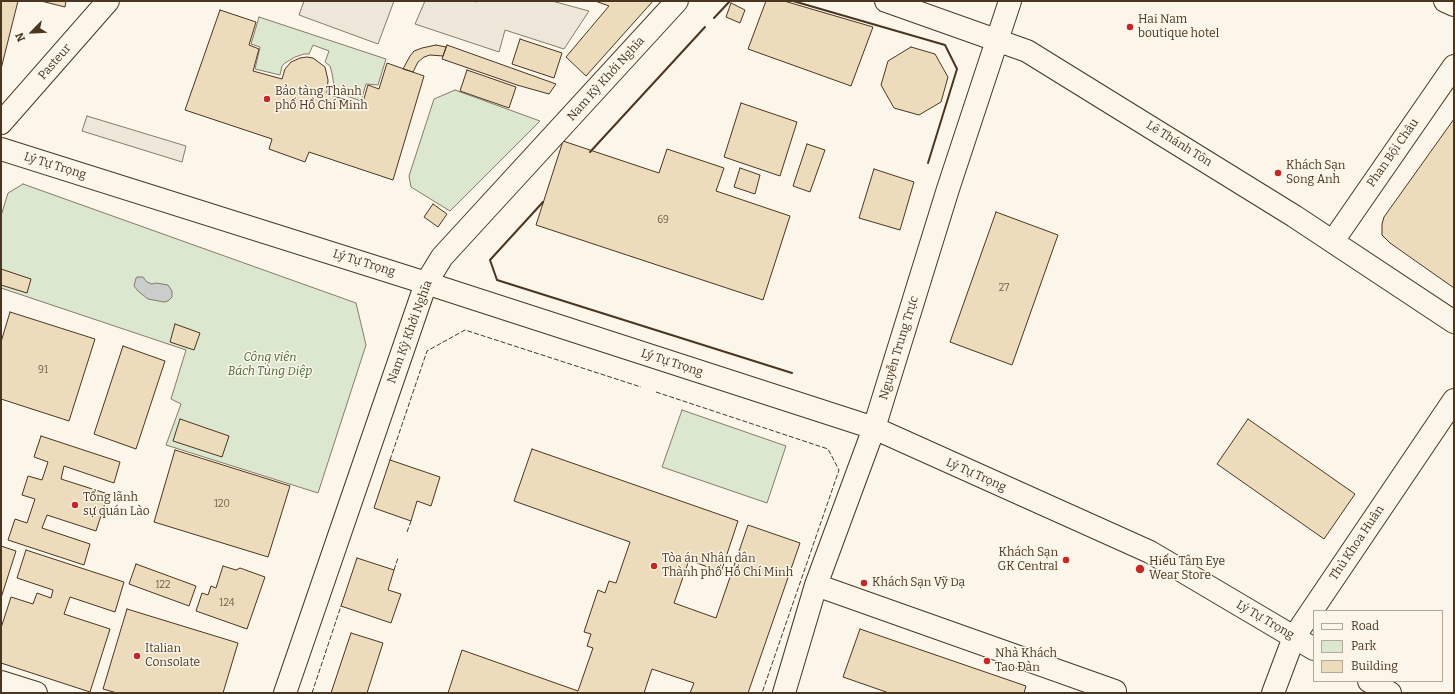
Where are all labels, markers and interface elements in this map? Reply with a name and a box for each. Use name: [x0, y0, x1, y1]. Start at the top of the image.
north arrow: [12, 12, 52, 52]
place label: Hai Nam boutique hotel: [1138, 13, 1219, 41]
marker: Hai Nam boutique hotel: [1125, 22, 1135, 32]
text: N: [13, 31, 28, 44]
street label: Nam Kỳ Khởi Nghĩa: [564, 34, 648, 124]
street label: Pasteur: [36, 41, 74, 83]
place label: Bảo tàng Thành phố Hồ Chí Minh: [275, 85, 368, 113]
marker: Bảo tàng Thành phố Hồ Chí Minh: [262, 94, 272, 104]
street label: Phan Bội Châu: [1364, 116, 1422, 190]
street label: Lê Thánh Tôn: [1143, 118, 1215, 170]
street label: Lý Tự Trọng: [22, 150, 88, 182]
place label: Khách Sạn Song Anh: [1286, 159, 1345, 187]
marker: Khách Sạn Song Anh: [1273, 168, 1283, 178]
house number: 69: [657, 214, 669, 226]
street label: Lý Tự Trọng: [331, 247, 397, 279]
street label: Nam Kỳ Khởi Nghĩa: [385, 279, 435, 385]
house number: 27: [999, 282, 1009, 294]
street label: Nguyễn Trung Trực: [876, 294, 922, 402]
street label: Lý Tự Trọng: [639, 346, 705, 380]
park label: Công viên Bách Tùng Diệp: [228, 351, 312, 379]
house number: 91: [38, 364, 48, 376]
street label: Lý Tự Trọng: [944, 455, 1008, 495]
place label: Tổng lãnh sự quán Lào: [83, 491, 150, 519]
house number: 120: [214, 498, 230, 510]
marker: Tổng lãnh sự quán Lào: [70, 500, 80, 510]
street label: Thủ Khoa Huân: [1327, 503, 1387, 583]
place label: Khách Sạn GK Central: [997, 546, 1058, 574]
place label: Tòa án Nhân dân Thành phố Hồ Chí Minh: [662, 552, 793, 580]
marker: Khách Sạn GK Central: [1061, 555, 1071, 565]
place label: Hiếu Tâm Eye Wear Store: [1149, 555, 1225, 583]
marker: Tòa án Nhân dân Thành phố Hồ Chí Minh: [649, 561, 659, 571]
marker: Hiếu Tâm Eye Wear Store: [1134, 563, 1146, 575]
place label: Khách Sạn Vỹ Dạ: [872, 576, 965, 590]
marker: Khách Sạn Vỹ Dạ: [859, 578, 869, 588]
house number: 122: [156, 579, 170, 591]
house number: 124: [219, 597, 235, 609]
street label: Lý Tự Trọng: [1233, 598, 1297, 642]
legend: [1313, 610, 1443, 682]
text: Road: [1351, 619, 1379, 633]
text: Park: [1351, 639, 1376, 653]
place label: Italian Consolate: [145, 642, 200, 670]
place label: Nhà Khách Tao Đàn: [995, 647, 1057, 675]
marker: Italian Consolate: [132, 651, 142, 661]
marker: Nhà Khách Tao Đàn: [982, 656, 992, 666]
text: Building: [1351, 659, 1398, 673]

